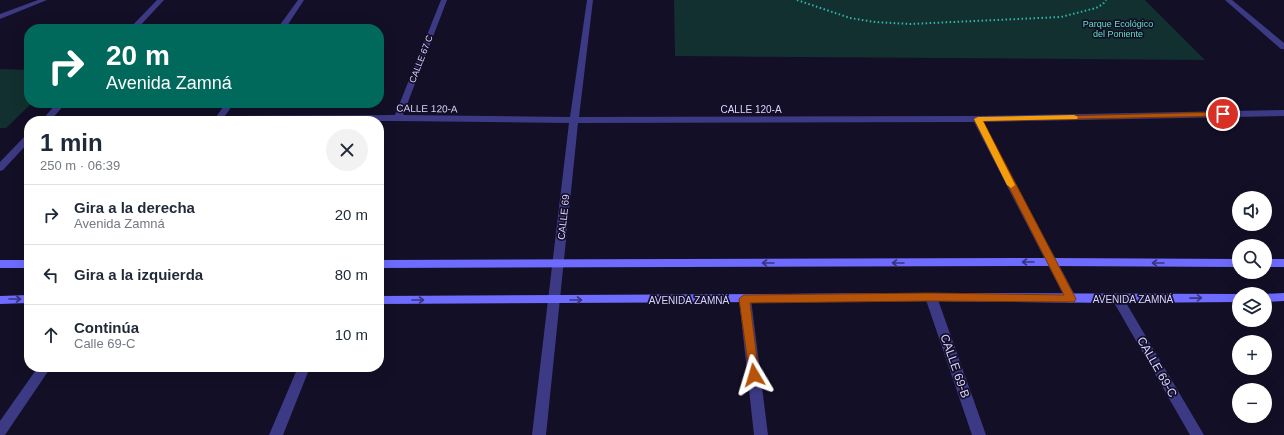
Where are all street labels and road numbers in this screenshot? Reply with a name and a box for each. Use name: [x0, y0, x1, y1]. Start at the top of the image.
street label: CALLE 67 C: [407, 33, 435, 84]
street label: CALLE 120-A: [396, 102, 458, 115]
street label: CALLE 120-A: [720, 104, 782, 115]
street label: CALLE 69: [556, 193, 571, 240]
street label: AVENIDA ZAMNÁ: [1093, 293, 1174, 305]
street label: AVENIDA ZAMNÁ: [649, 294, 730, 306]
street label: CALLE 69-B: [938, 332, 972, 400]
street label: CALLE 69-C: [1134, 334, 1180, 400]

